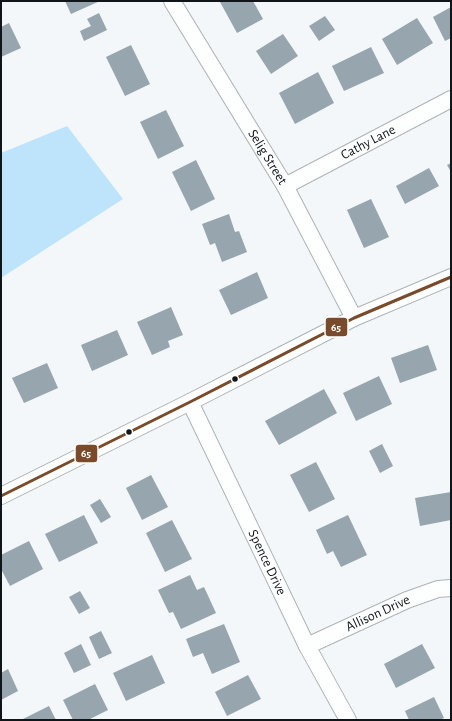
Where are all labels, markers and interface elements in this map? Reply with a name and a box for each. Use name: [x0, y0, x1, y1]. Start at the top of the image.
street label: Cathy Lane: [339, 122, 398, 162]
street label: Selig Street: [245, 127, 290, 188]
line badge: 65: [325, 317, 348, 337]
text: 65: [331, 322, 341, 333]
unlabelled marker: [230, 374, 240, 384]
unlabelled marker: [124, 427, 134, 437]
line badge: 65: [75, 444, 98, 463]
text: 65: [81, 448, 91, 459]
street label: Spence Drive: [245, 528, 289, 597]
street label: Allison Drive: [344, 593, 412, 634]

